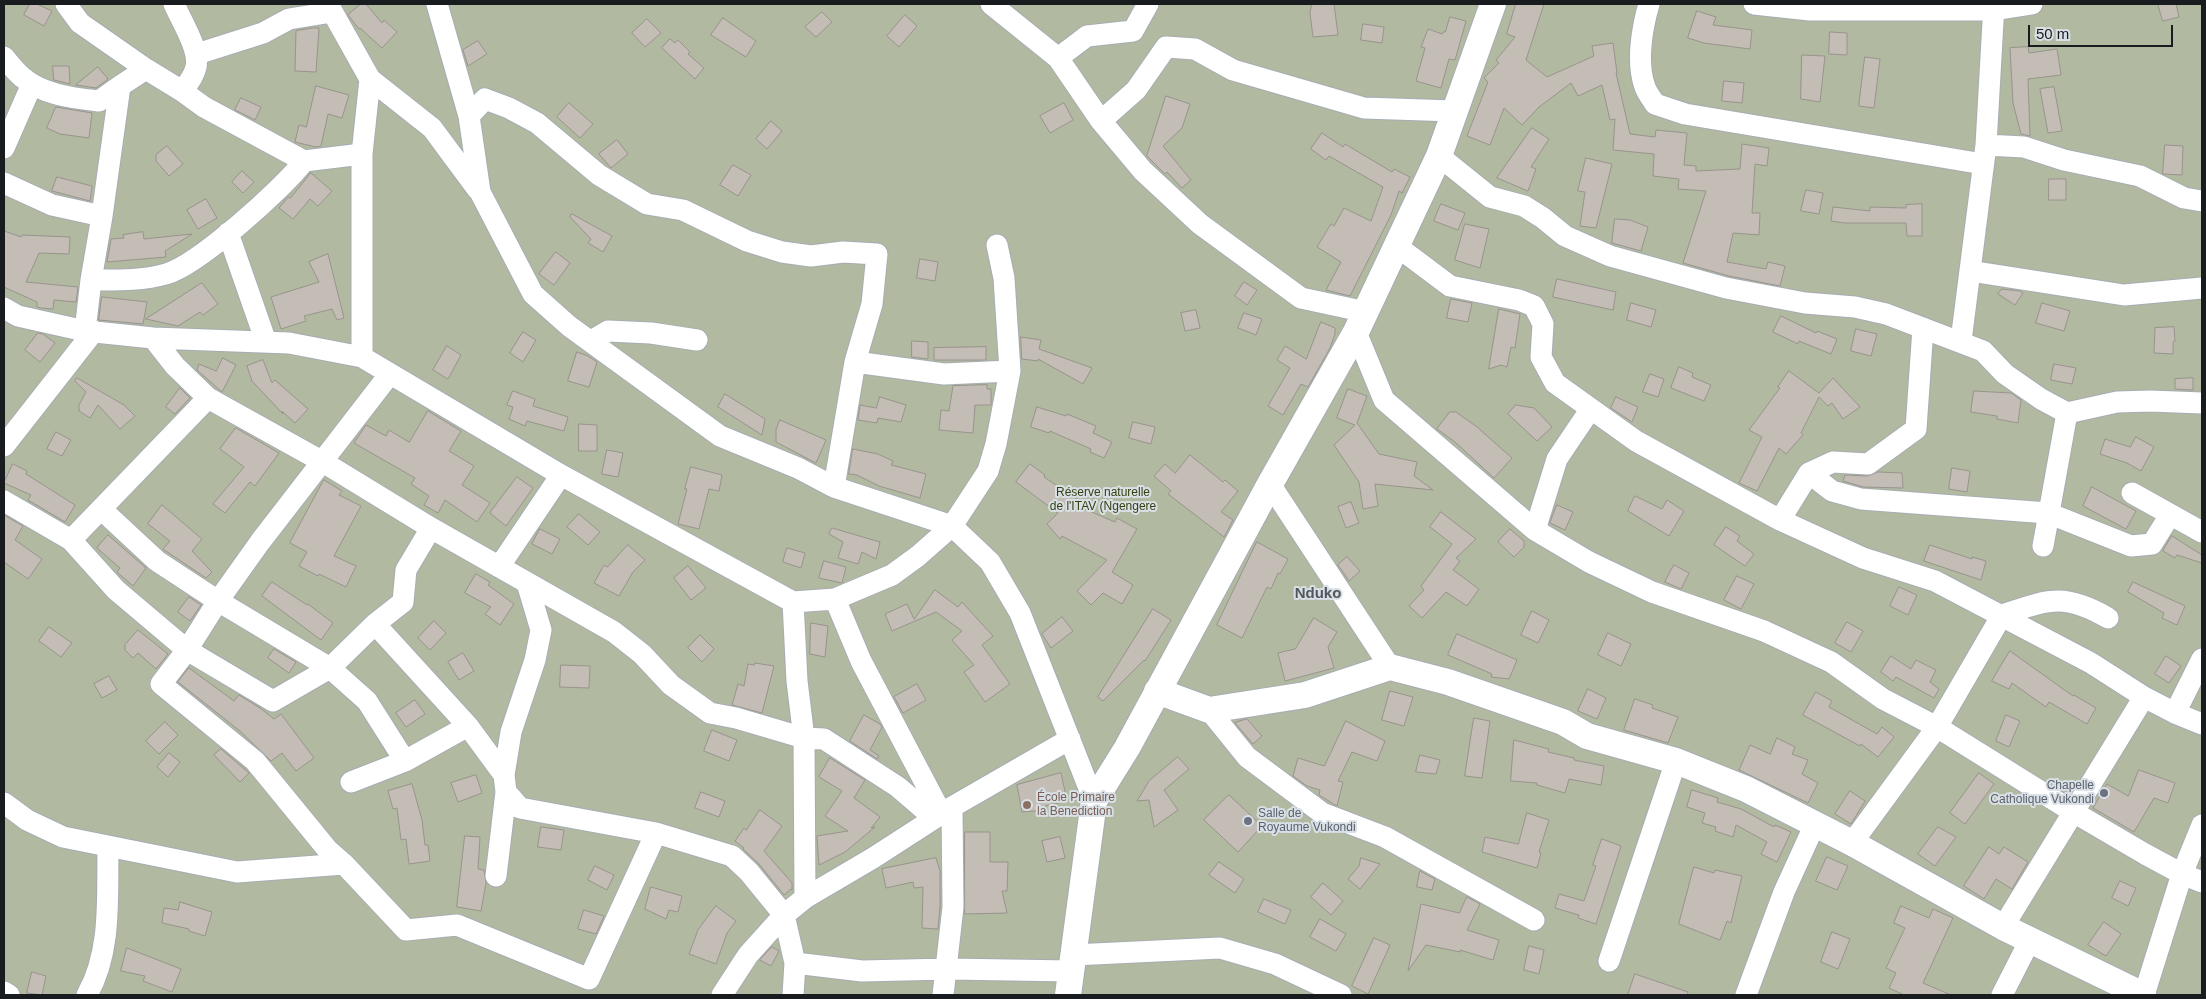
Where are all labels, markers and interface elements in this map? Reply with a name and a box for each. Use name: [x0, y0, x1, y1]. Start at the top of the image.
scale bar: [2031, 15, 2176, 47]
text: 50 m: [2036, 25, 2069, 42]
park label: Réserve naturelle de l'ITAV (Ngengere: [1050, 486, 1156, 514]
district label: Nduko: [1295, 585, 1341, 603]
place label: Chapelle Catholique Vukondi: [1990, 779, 2094, 807]
marker: Chapelle Catholique Vukondi: [2098, 787, 2110, 799]
place label: École Primaire la Benediction: [1037, 791, 1115, 819]
marker: École Primaire la Benediction: [1021, 799, 1033, 811]
place label: Salle de Royaume Vukondi: [1258, 807, 1356, 835]
marker: Salle de Royaume Vukondi: [1242, 815, 1254, 827]

